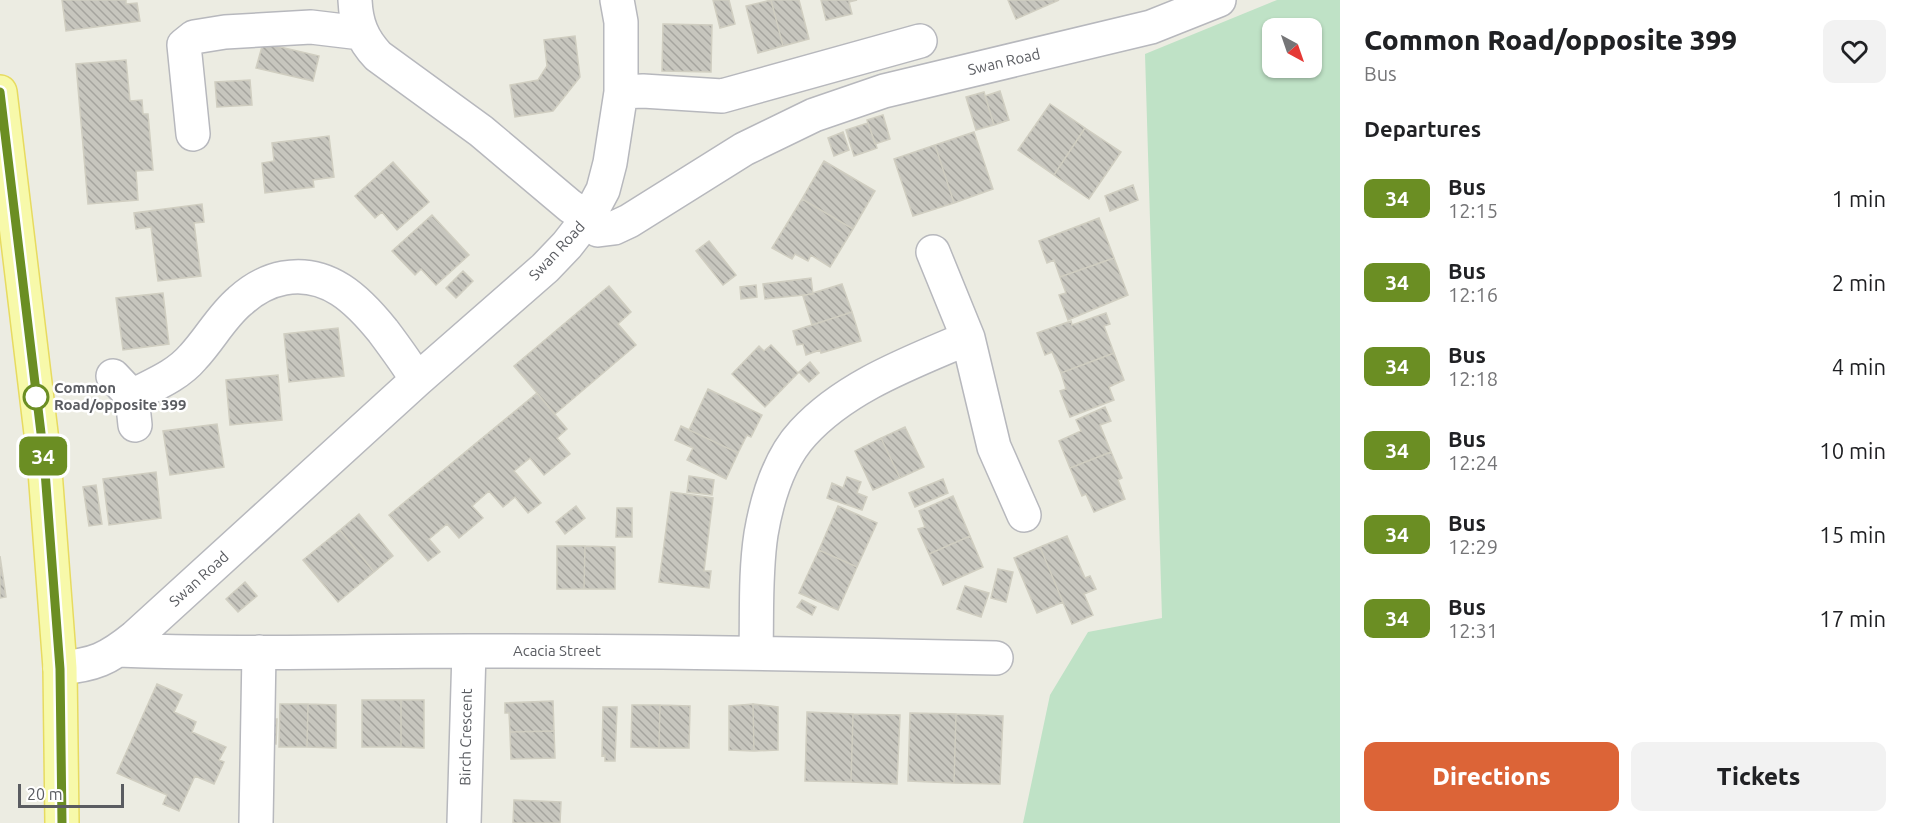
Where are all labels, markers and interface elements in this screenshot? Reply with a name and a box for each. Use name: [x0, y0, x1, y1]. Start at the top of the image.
north arrow: [1262, 18, 1322, 78]
map controls: [1262, 18, 1322, 78]
button: heart: [1823, 20, 1886, 83]
text: Common Road/opposite 399: [1364, 24, 1737, 55]
street label: Swan Road: [966, 45, 1042, 78]
text: Bus: [1364, 62, 1397, 85]
text: Departures: [1364, 116, 1481, 141]
text: Bus: [1448, 174, 1486, 199]
text: 34: [1385, 186, 1409, 210]
text: 1 min: [1832, 186, 1886, 211]
text: 12:15: [1448, 199, 1498, 222]
street label: Swan Road: [525, 218, 588, 283]
text: Bus: [1448, 258, 1486, 283]
text: 34: [1385, 270, 1409, 294]
text: 2 min: [1832, 270, 1886, 295]
text: 12:16: [1448, 283, 1498, 306]
text: Bus: [1448, 342, 1486, 367]
text: 34: [1385, 354, 1409, 378]
text: 4 min: [1832, 354, 1886, 379]
text: 12:18: [1448, 367, 1498, 390]
place label: Common Road/opposite 399: [54, 379, 186, 413]
marker: Common Road/opposite 399: [23, 384, 49, 410]
text: Bus: [1448, 426, 1486, 451]
line badge: 34: [16, 436, 70, 476]
text: 34: [1385, 438, 1409, 462]
text: 10 min: [1819, 438, 1886, 463]
text: 34: [31, 444, 55, 468]
text: 12:24: [1448, 451, 1498, 474]
text: Bus: [1448, 510, 1486, 535]
text: 34: [1385, 522, 1409, 546]
text: 15 min: [1819, 522, 1886, 547]
text: 12:29: [1448, 535, 1498, 558]
street label: Swan Road: [166, 548, 232, 610]
text: Bus: [1448, 594, 1486, 619]
text: 34: [1385, 606, 1409, 630]
text: 17 min: [1819, 606, 1886, 631]
text: 12:31: [1448, 619, 1498, 642]
street label: Acacia Street: [513, 642, 601, 659]
street label: Birch Crescent: [456, 688, 475, 786]
button: Directions: [1364, 742, 1619, 811]
button: Tickets: [1631, 742, 1886, 811]
scale bar: [18, 781, 124, 808]
text: 20 m: [27, 785, 63, 803]

